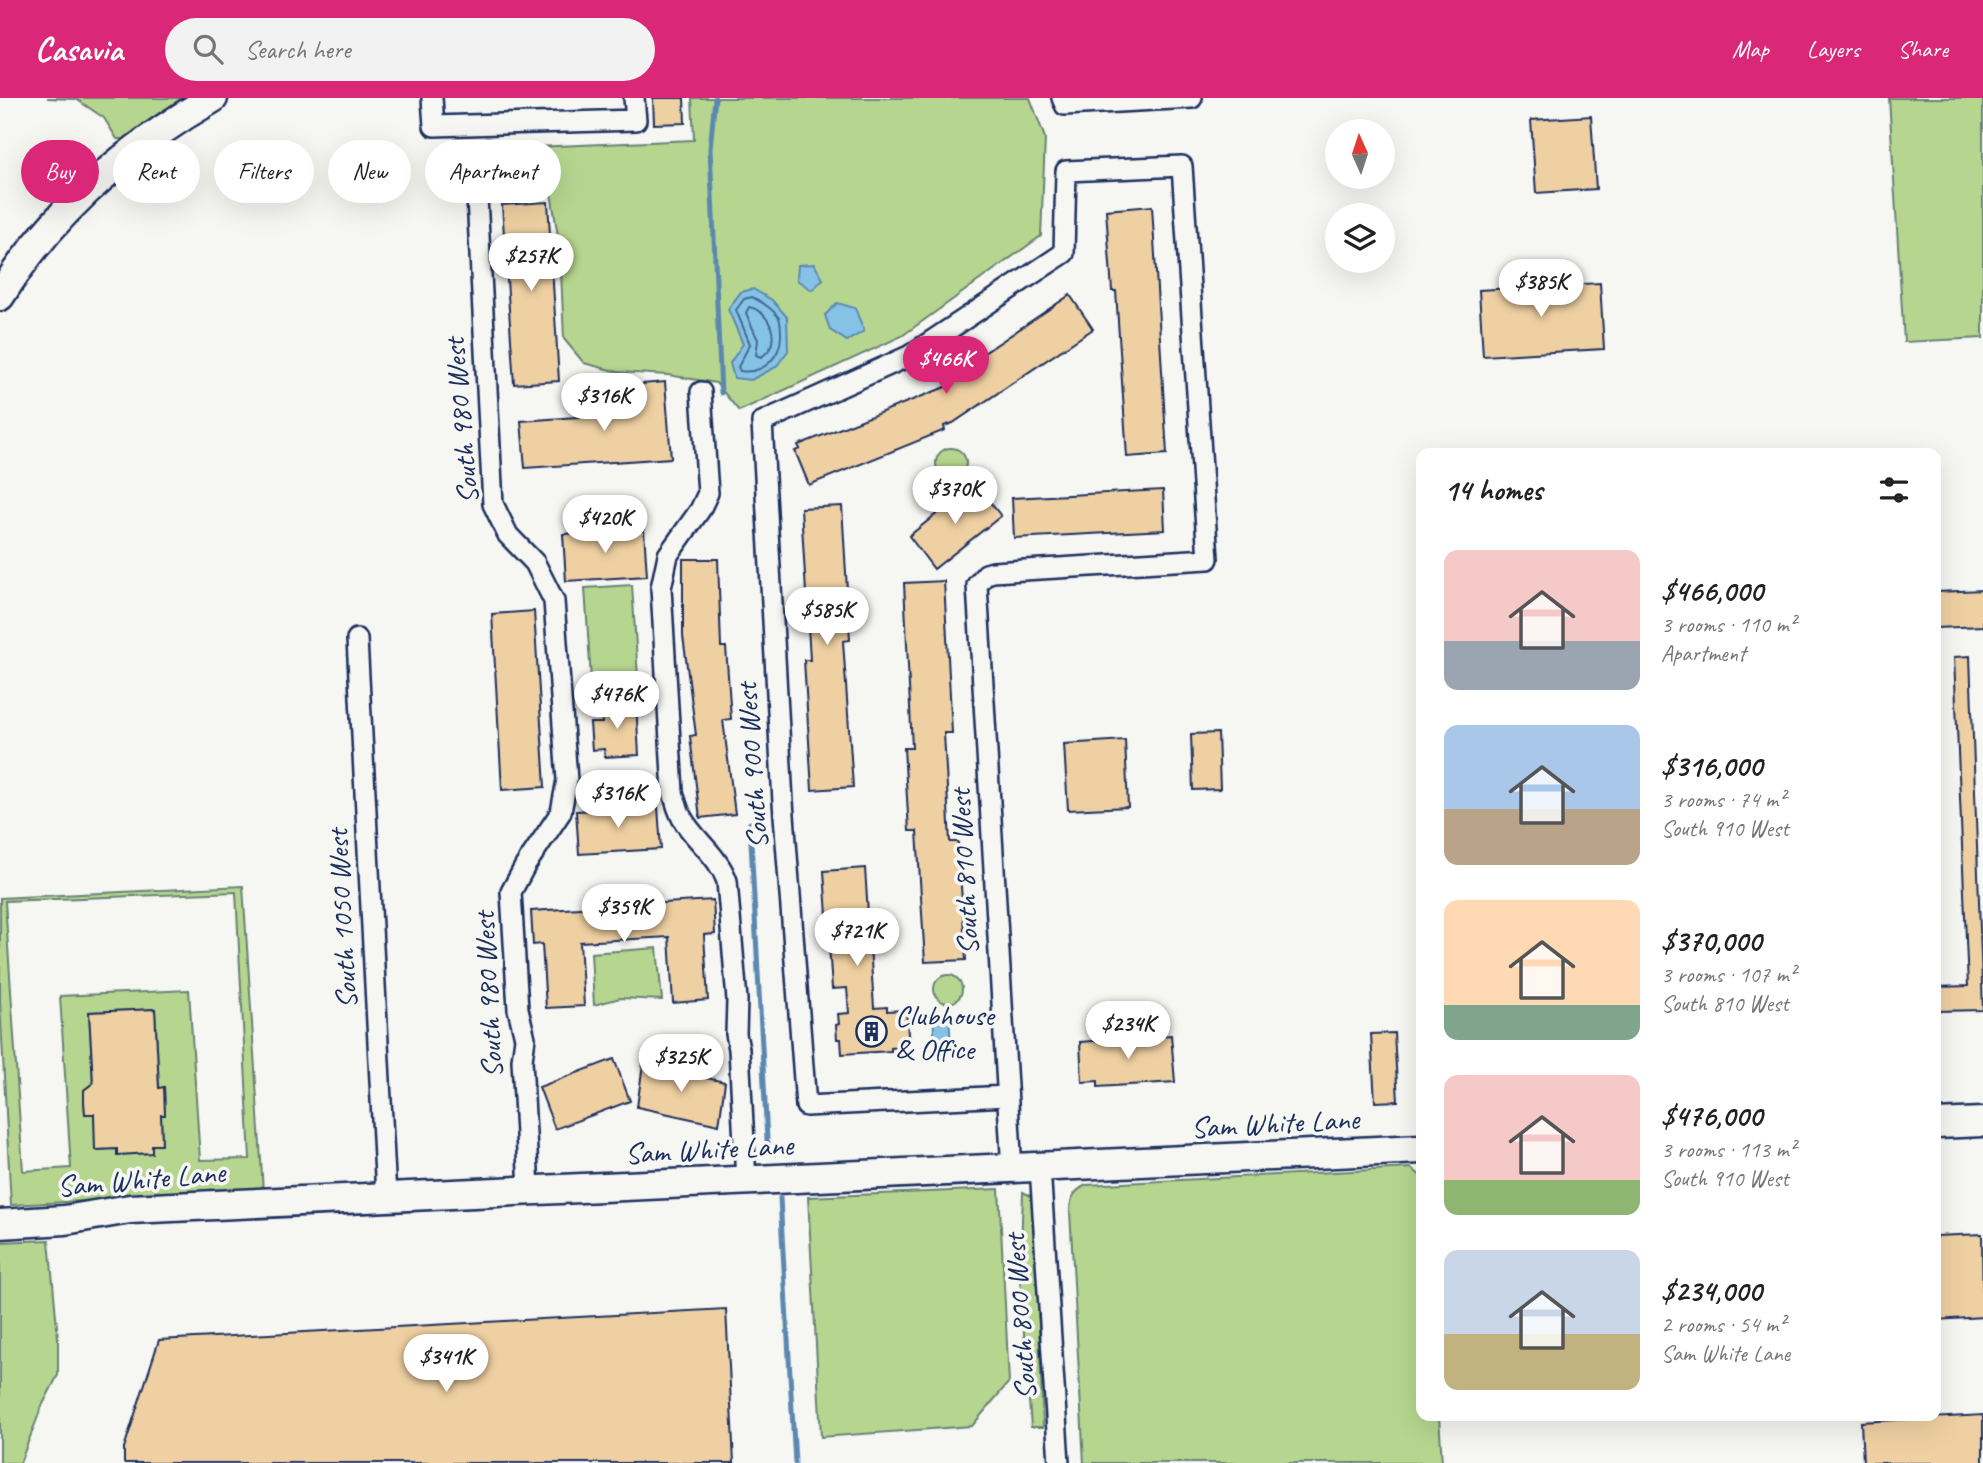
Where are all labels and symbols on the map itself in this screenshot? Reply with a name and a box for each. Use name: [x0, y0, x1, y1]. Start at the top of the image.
north arrow: [1325, 119, 1395, 189]
pin: $257K: [482, 234, 580, 293]
pin: $385K: [1492, 260, 1590, 319]
street label: South 980 West: [435, 333, 487, 506]
pin: $466K: [897, 336, 995, 396]
pin: $316K: [555, 374, 653, 433]
pin: $370K: [906, 466, 1004, 526]
pin: $420K: [556, 496, 654, 555]
pin: $585K: [778, 588, 876, 647]
pin: $476K: [568, 672, 666, 731]
street label: South 900 West: [727, 679, 777, 850]
pin: $316K: [569, 770, 667, 830]
street label: South 810 West: [941, 785, 987, 956]
street label: South 1050 West: [318, 825, 366, 1010]
pin: $359K: [575, 884, 673, 944]
street label: South 980 West: [465, 908, 511, 1079]
pin: $721K: [808, 908, 906, 968]
place label: Clubhouse & Office: [895, 996, 996, 1068]
pin: $234K: [1079, 1002, 1177, 1061]
building icon: Clubhouse & Office: [855, 1015, 889, 1049]
pin: $325K: [632, 1034, 730, 1094]
street label: Sam White Lane: [1190, 1100, 1362, 1146]
street label: Sam White Lane: [624, 1126, 796, 1172]
street label: Sam White Lane: [55, 1153, 229, 1205]
street label: South 800 West: [995, 1230, 1045, 1401]
pin: $341K: [397, 1334, 495, 1394]

